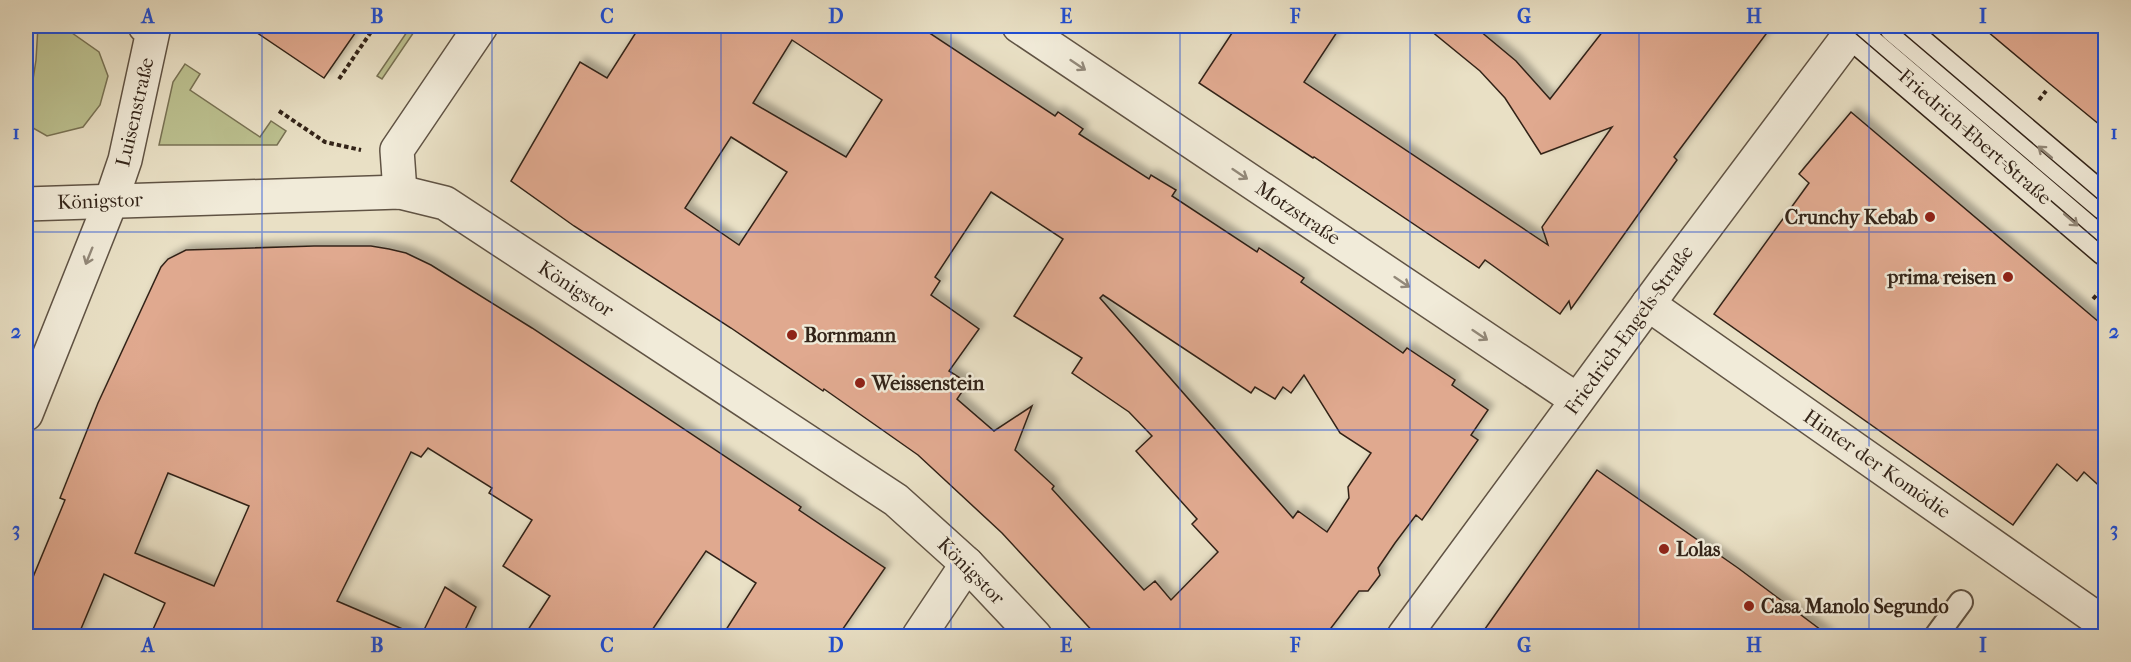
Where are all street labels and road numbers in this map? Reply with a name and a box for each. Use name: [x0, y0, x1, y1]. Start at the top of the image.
street label: Luisenstraße: [111, 55, 159, 169]
street label: Friedrich-Ebert-Straße: [1894, 64, 2056, 210]
street label: Motzstraße: [1251, 176, 1345, 250]
street label: Königstor: [57, 188, 144, 214]
street label: Friedrich-Engels-Straße: [1560, 241, 1698, 419]
street label: Königstor: [534, 256, 618, 322]
street label: Hinter der Komödie: [1799, 405, 1955, 523]
street label: Königstor: [933, 533, 1010, 610]

